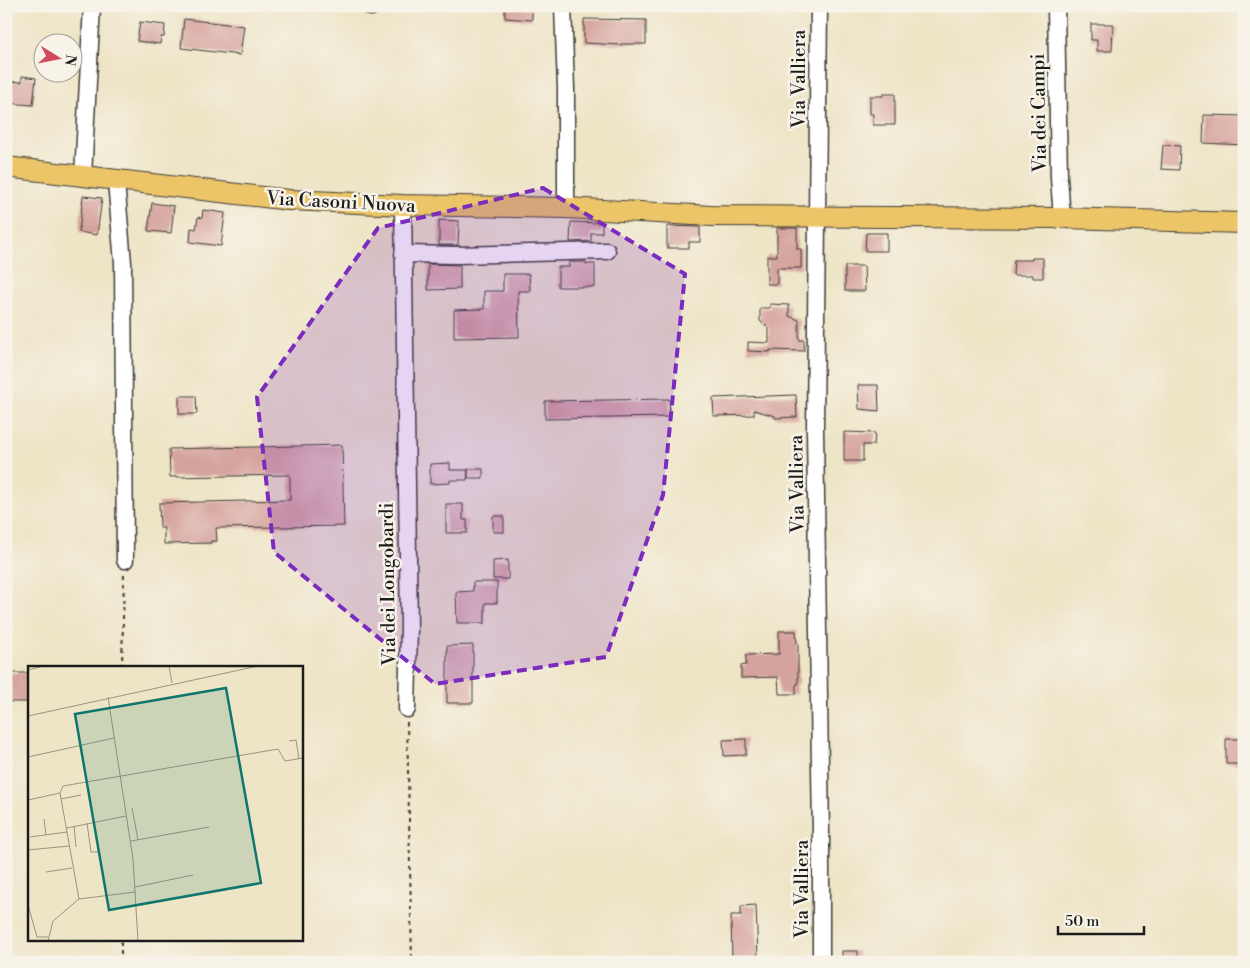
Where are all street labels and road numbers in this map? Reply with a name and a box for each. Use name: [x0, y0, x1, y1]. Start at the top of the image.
street label: Via Valliera: [787, 29, 811, 129]
street label: Via dei Campi: [1026, 53, 1052, 174]
street label: Via Casoni Nuova: [265, 186, 417, 218]
street label: Via Valliera: [784, 434, 810, 535]
street label: Via dei Longobardi: [375, 502, 401, 667]
street label: Via Valliera: [790, 839, 814, 939]

